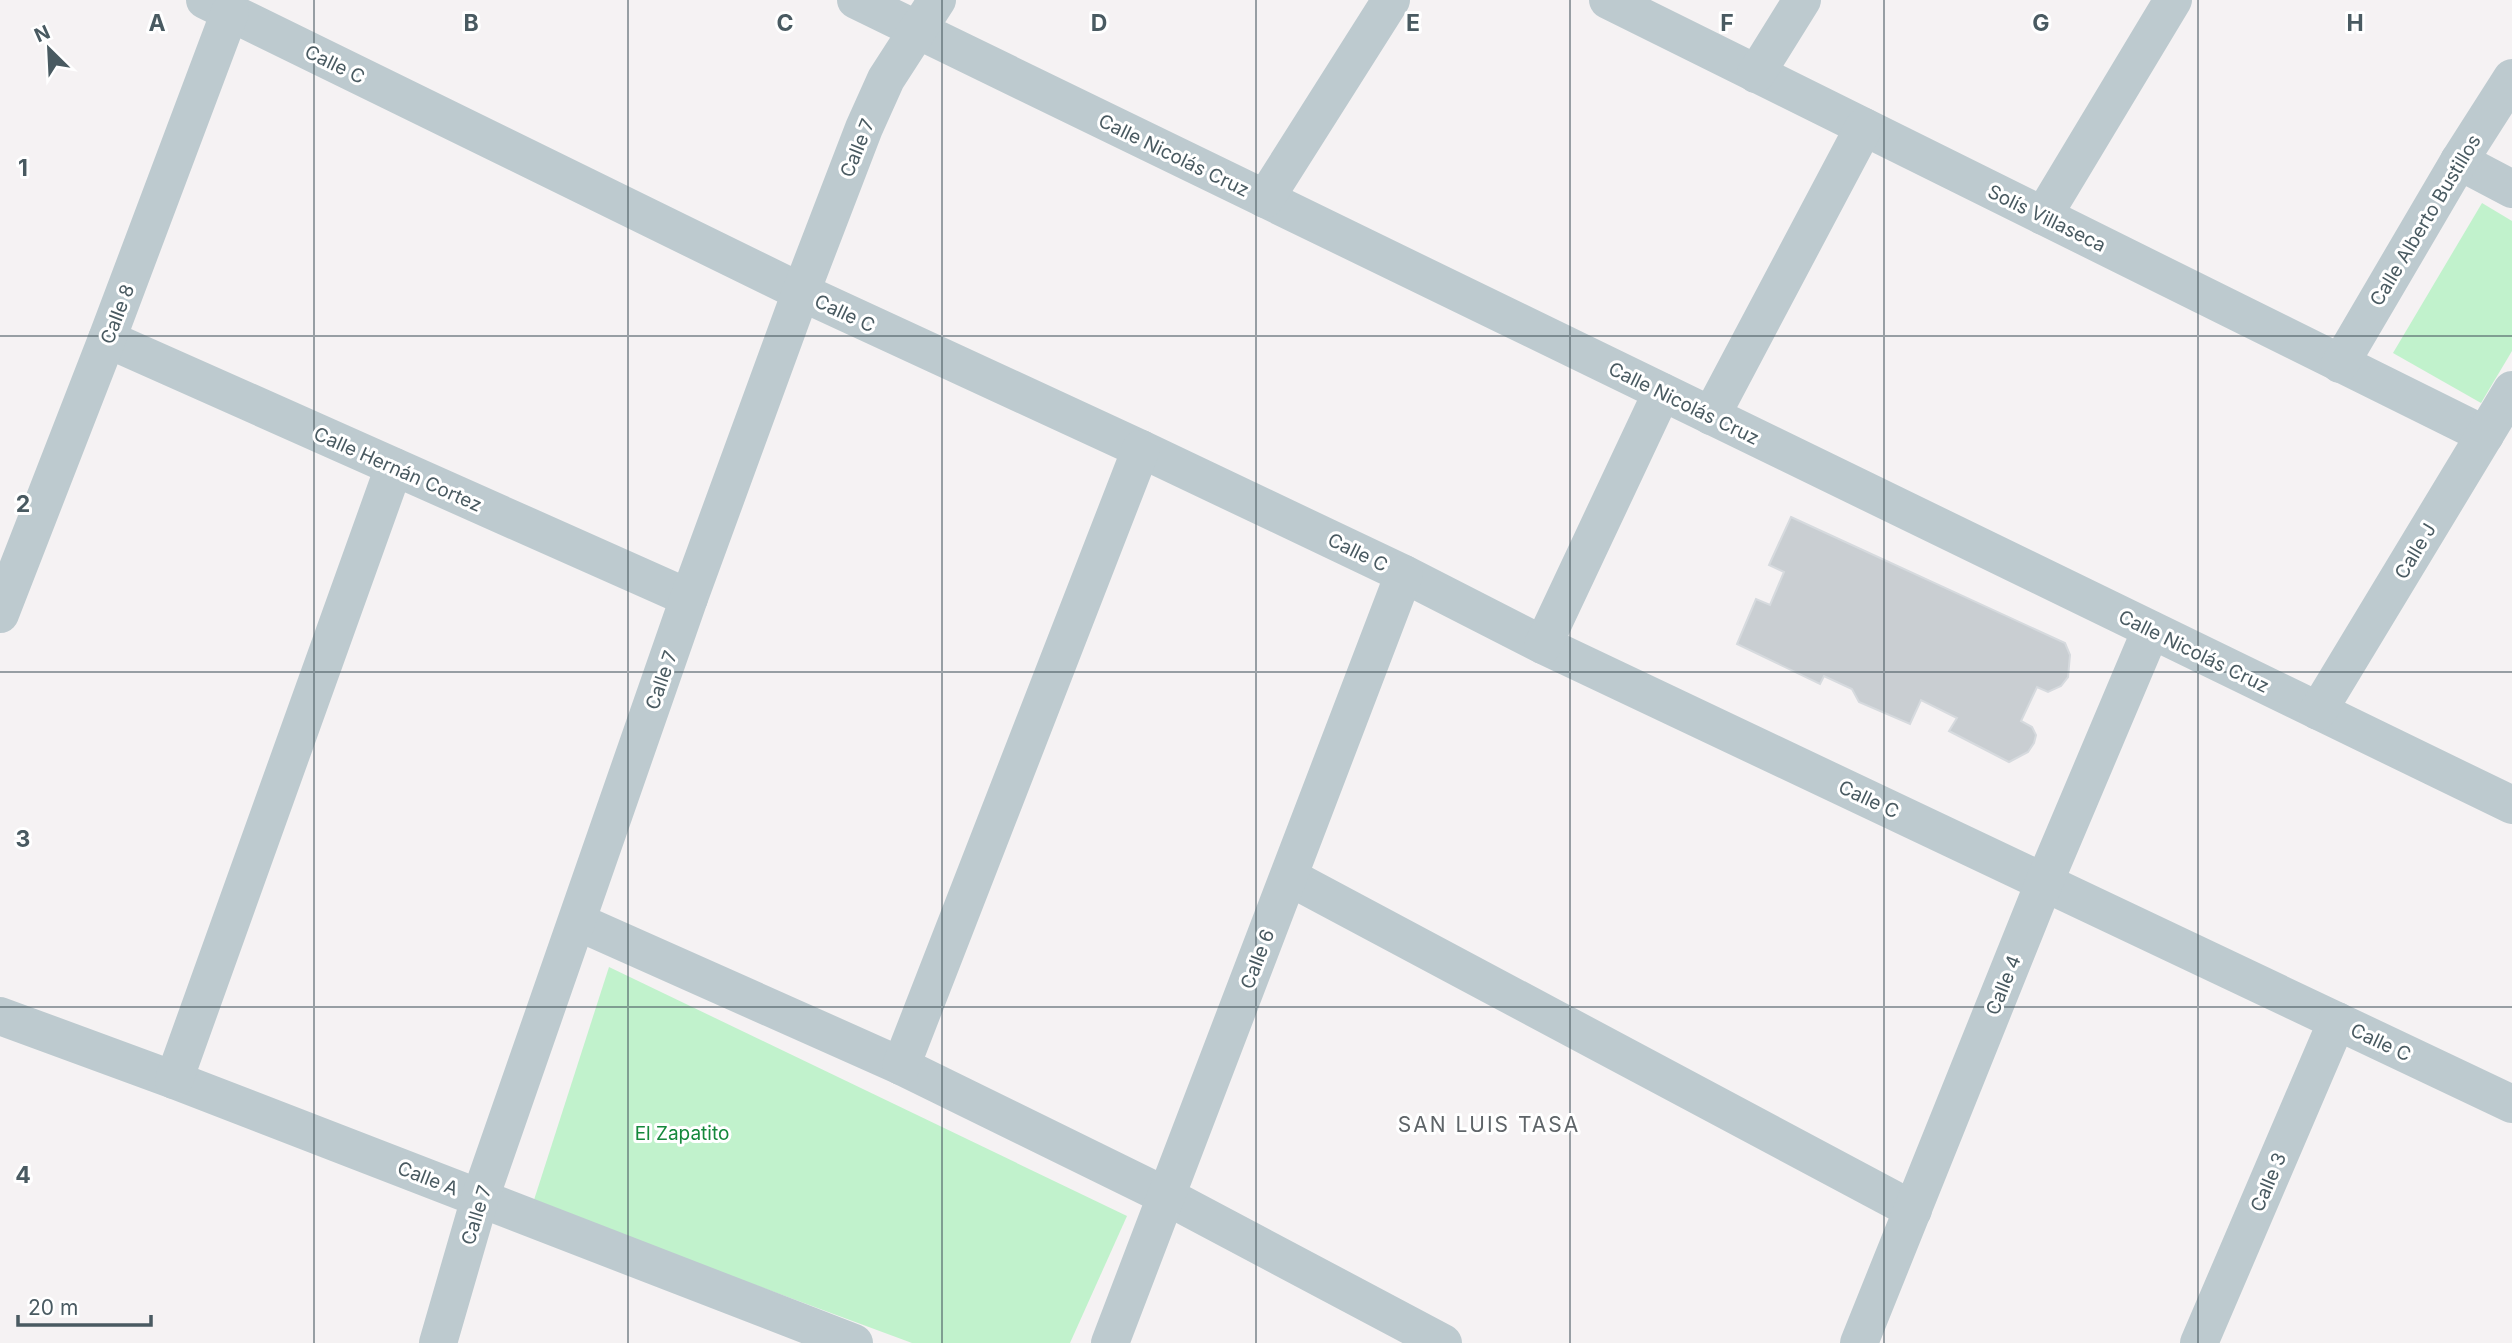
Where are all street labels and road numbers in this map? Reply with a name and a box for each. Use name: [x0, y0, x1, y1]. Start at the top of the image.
street label: Calle C: [301, 40, 369, 89]
street label: Calle Nicolás Cruz: [1095, 109, 1253, 202]
street label: Calle 7: [835, 116, 880, 181]
street label: Calle Alberto Bustillos: [2365, 130, 2486, 310]
street label: Solís Villaseca: [1984, 180, 2110, 257]
street label: Calle 8: [96, 281, 139, 347]
street label: Calle C: [811, 289, 879, 337]
street label: Calle Nicolás Cruz: [1605, 357, 1763, 450]
street label: Calle Hernán Cortez: [310, 422, 485, 517]
street label: Calle J: [2390, 519, 2441, 583]
street label: Calle C: [1324, 528, 1392, 577]
street label: Calle Nicolás Cruz: [2115, 605, 2273, 698]
street label: Calle 7: [641, 648, 682, 713]
street label: Calle C: [1835, 775, 1903, 823]
street label: Calle 6: [1236, 926, 1279, 992]
street label: Calle 4: [1981, 952, 2026, 1018]
street label: Calle C: [2347, 1018, 2415, 1066]
street label: Calle 3: [2246, 1149, 2291, 1215]
street label: Calle A: [394, 1156, 461, 1201]
street label: Calle 7: [457, 1183, 496, 1248]

